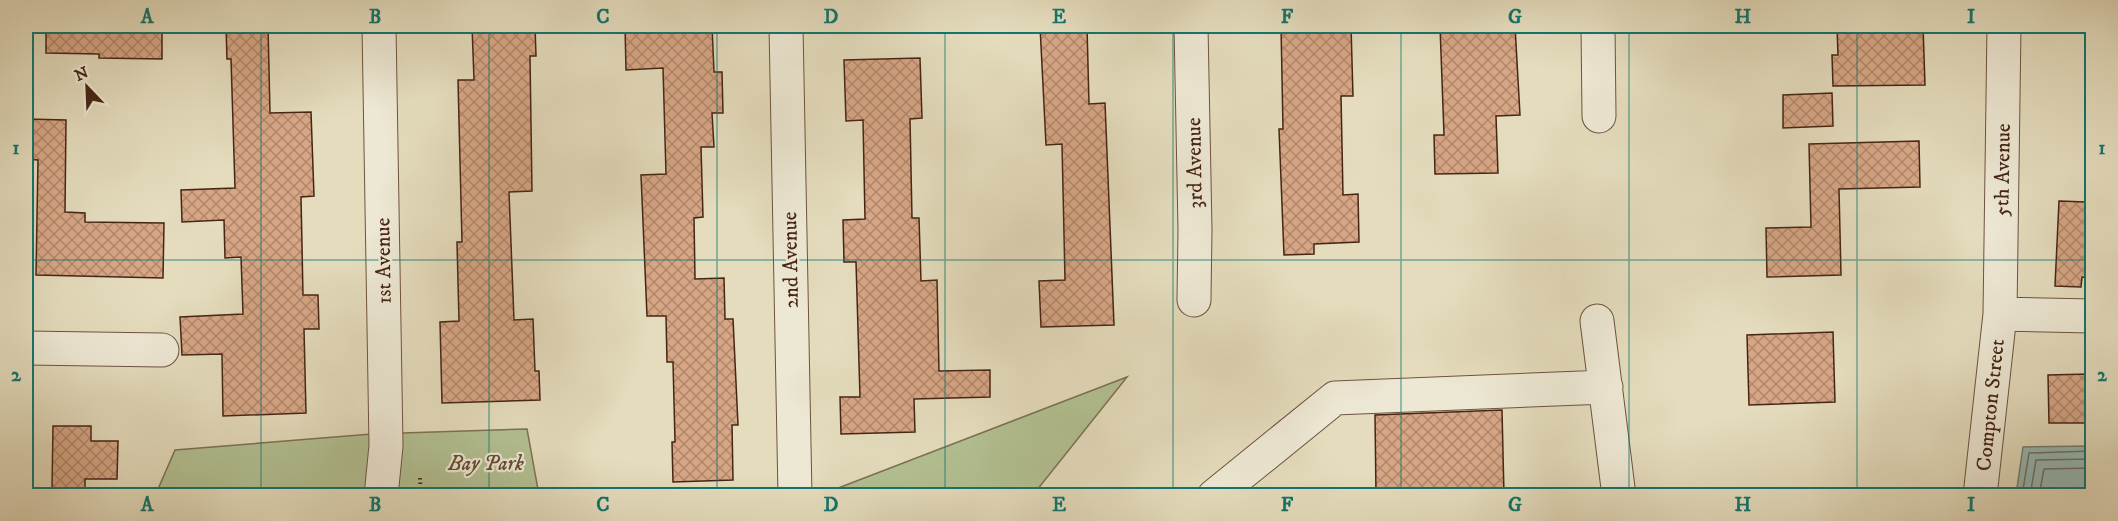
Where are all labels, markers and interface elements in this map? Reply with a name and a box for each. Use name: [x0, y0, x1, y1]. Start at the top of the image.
text: A: [140, 5, 155, 30]
text: B: [369, 5, 381, 30]
text: C: [596, 5, 610, 30]
text: D: [824, 5, 839, 30]
text: E: [1052, 5, 1066, 30]
text: F: [1281, 5, 1294, 30]
text: G: [1508, 5, 1522, 30]
text: H: [1735, 5, 1752, 30]
text: I: [1967, 5, 1975, 30]
north arrow: [57, 57, 117, 117]
text: N: [72, 62, 91, 86]
street label: 3rd Avenue: [1181, 117, 1209, 209]
street label: 5th Avenue: [1989, 123, 2017, 217]
text: 1: [12, 136, 20, 161]
text: 1: [2098, 136, 2106, 161]
street label: 2nd Avenue: [777, 211, 805, 309]
street label: 1st Avenue: [370, 217, 398, 304]
street label: Compton Street: [1971, 338, 2011, 472]
text: 2: [11, 363, 22, 388]
text: 2: [2097, 363, 2108, 388]
park label: Bay Park: [447, 451, 524, 477]
text: A: [140, 493, 155, 518]
text: B: [369, 493, 381, 518]
text: C: [596, 493, 610, 518]
text: D: [824, 493, 839, 518]
text: E: [1052, 493, 1066, 518]
text: F: [1281, 493, 1294, 518]
text: G: [1508, 493, 1522, 518]
text: H: [1735, 493, 1752, 518]
text: I: [1967, 493, 1975, 518]

